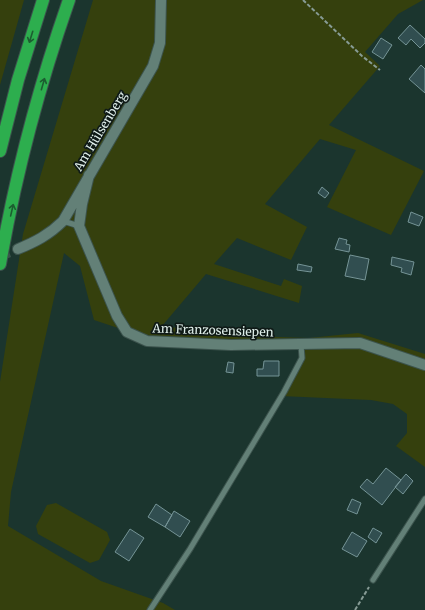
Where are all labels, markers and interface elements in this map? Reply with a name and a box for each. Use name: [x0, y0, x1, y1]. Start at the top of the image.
one-way arrow: [27, 30, 34, 43]
one-way arrow: [40, 78, 47, 91]
street label: Am Hülsenberg: [70, 88, 130, 174]
one-way arrow: [8, 204, 16, 217]
street label: Am Franzosensiepen: [151, 320, 274, 340]

